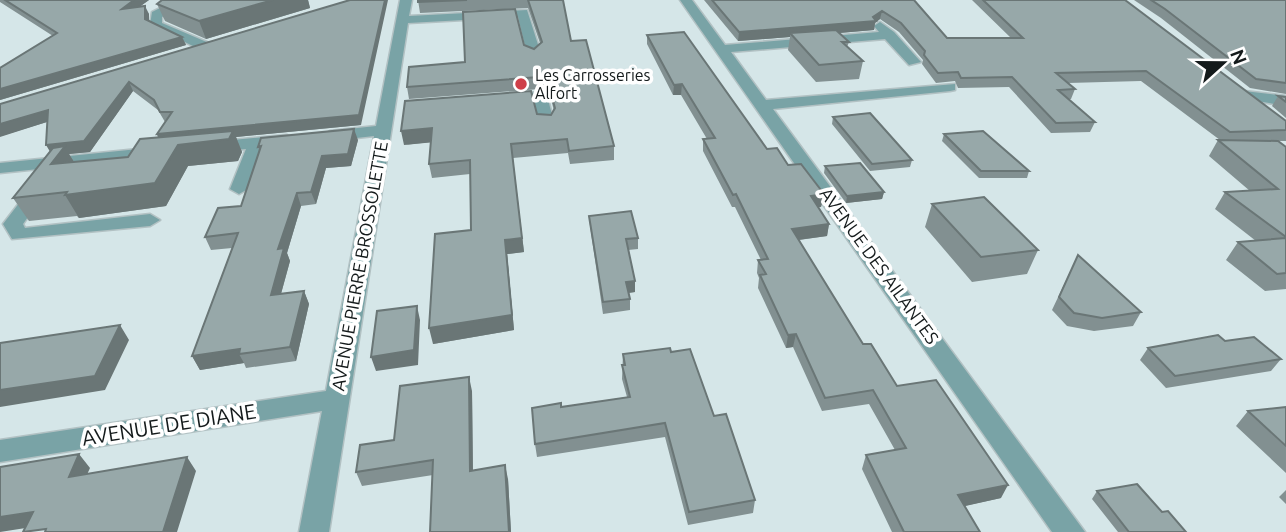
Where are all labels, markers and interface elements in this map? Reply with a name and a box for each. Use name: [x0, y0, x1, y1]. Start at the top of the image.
north arrow: [1188, 28, 1258, 98]
text: N: [1226, 46, 1252, 67]
place label: Les Carrosseries Alfort: [535, 66, 651, 102]
marker: Les Carrosseries Alfort: [513, 76, 529, 92]
street label: AVENUE PIERRE BROSSOLETTE: [327, 139, 391, 392]
street label: AVENUE DES AILANTES: [816, 183, 943, 347]
street label: AVENUE DE DIANE: [80, 398, 257, 450]

